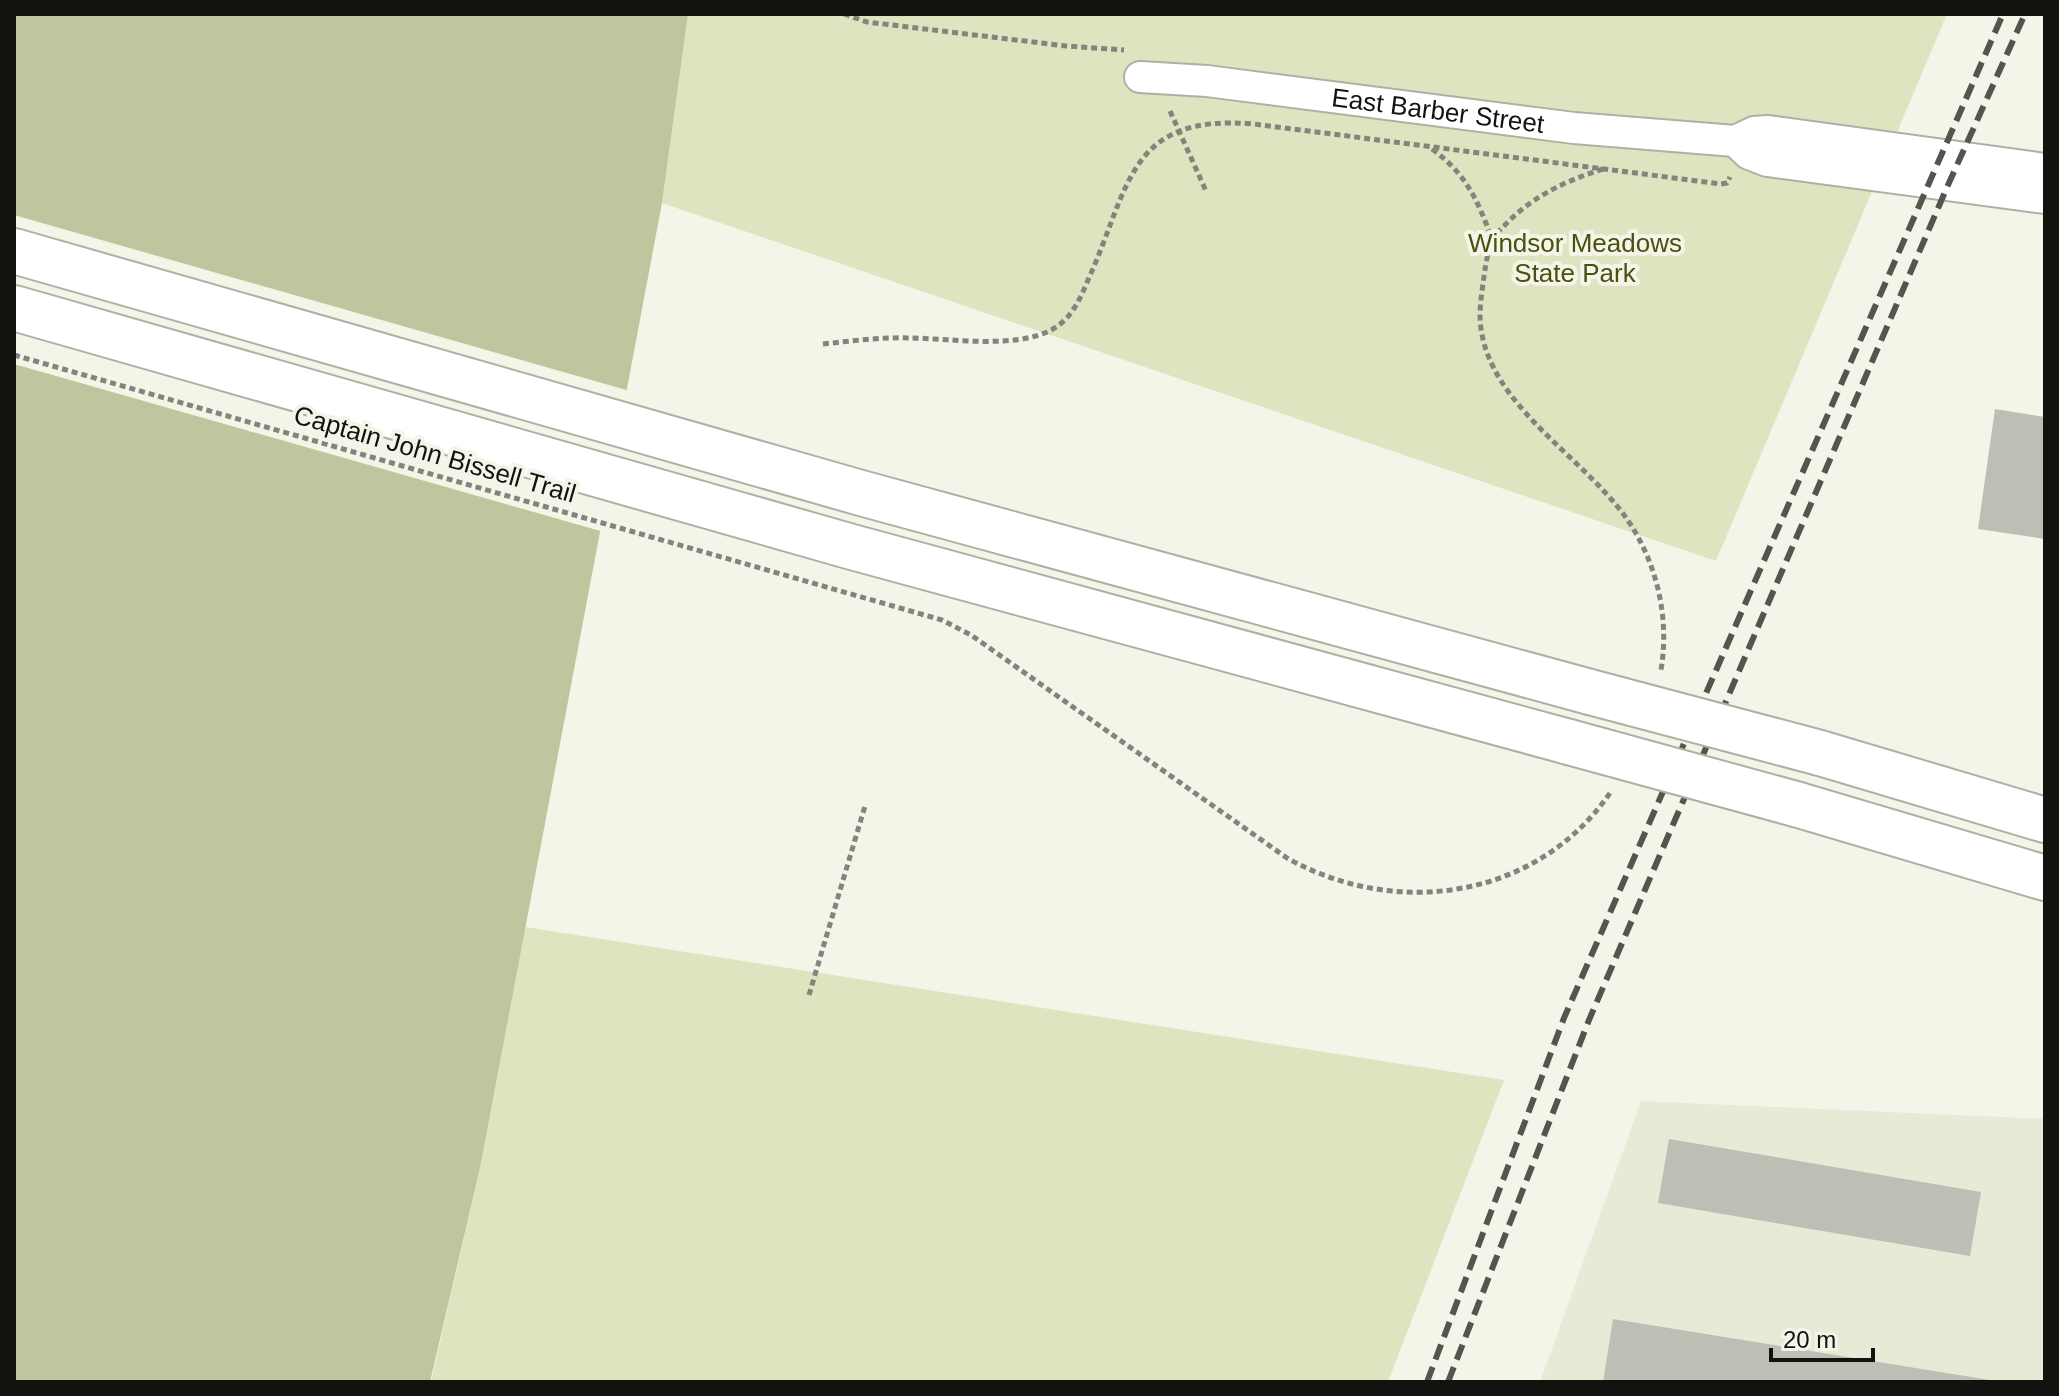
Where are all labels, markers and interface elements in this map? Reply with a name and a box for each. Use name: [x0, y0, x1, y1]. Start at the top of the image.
street label: East Barber Street: [1330, 82, 1547, 139]
park label: Windsor Meadows State Park: [1468, 228, 1682, 288]
street label: Captain John Bissell Trail: [291, 399, 579, 509]
scale bar: [1771, 1312, 1873, 1362]
text: 20 m: [1783, 1326, 1836, 1353]

